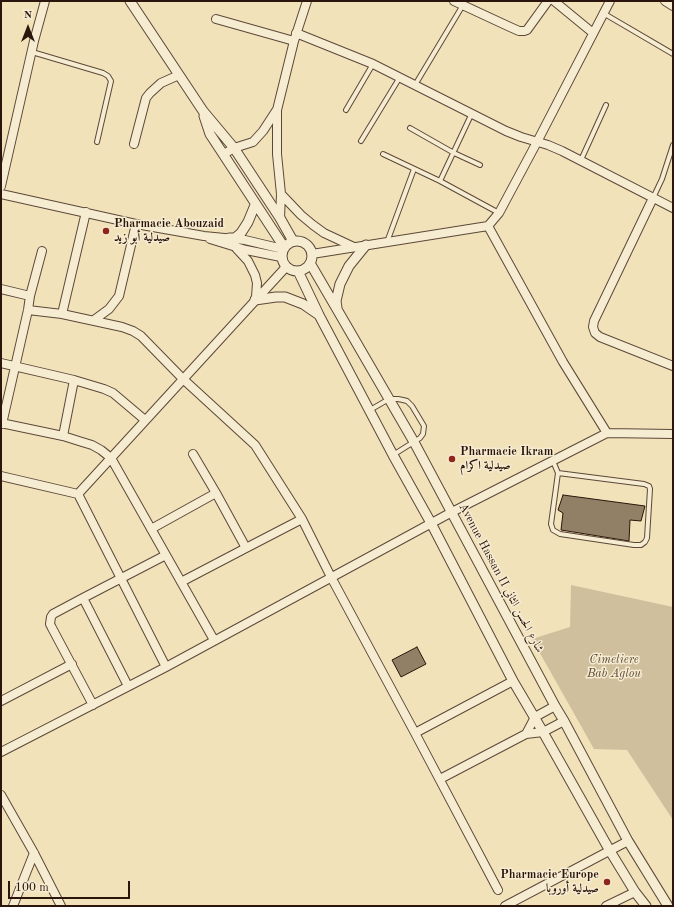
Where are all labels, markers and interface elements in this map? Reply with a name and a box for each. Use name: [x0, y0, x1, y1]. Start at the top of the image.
north arrow: [8, 8, 48, 48]
text: N: [24, 10, 32, 21]
place label: Pharmacie Abouzaid صيدلية أبو زيد: [114, 217, 224, 245]
marker: Pharmacie Abouzaid صيدلية أبو زيد: [101, 226, 111, 236]
place label: Pharmacie Ikram صيدلية اكرام: [460, 445, 553, 473]
marker: Pharmacie Ikram صيدلية اكرام: [447, 454, 457, 464]
street label: Avenue Hassan II شارع الحسن الثاني: [455, 501, 547, 655]
park label: Cimetiere Bab Aglou: [587, 653, 641, 681]
place label: Pharmacie Europe صيدلية أوروبا: [500, 868, 599, 896]
scale bar: [10, 873, 132, 899]
marker: Pharmacie Europe صيدلية أوروبا: [602, 877, 612, 887]
text: 100 m: [15, 882, 49, 894]

